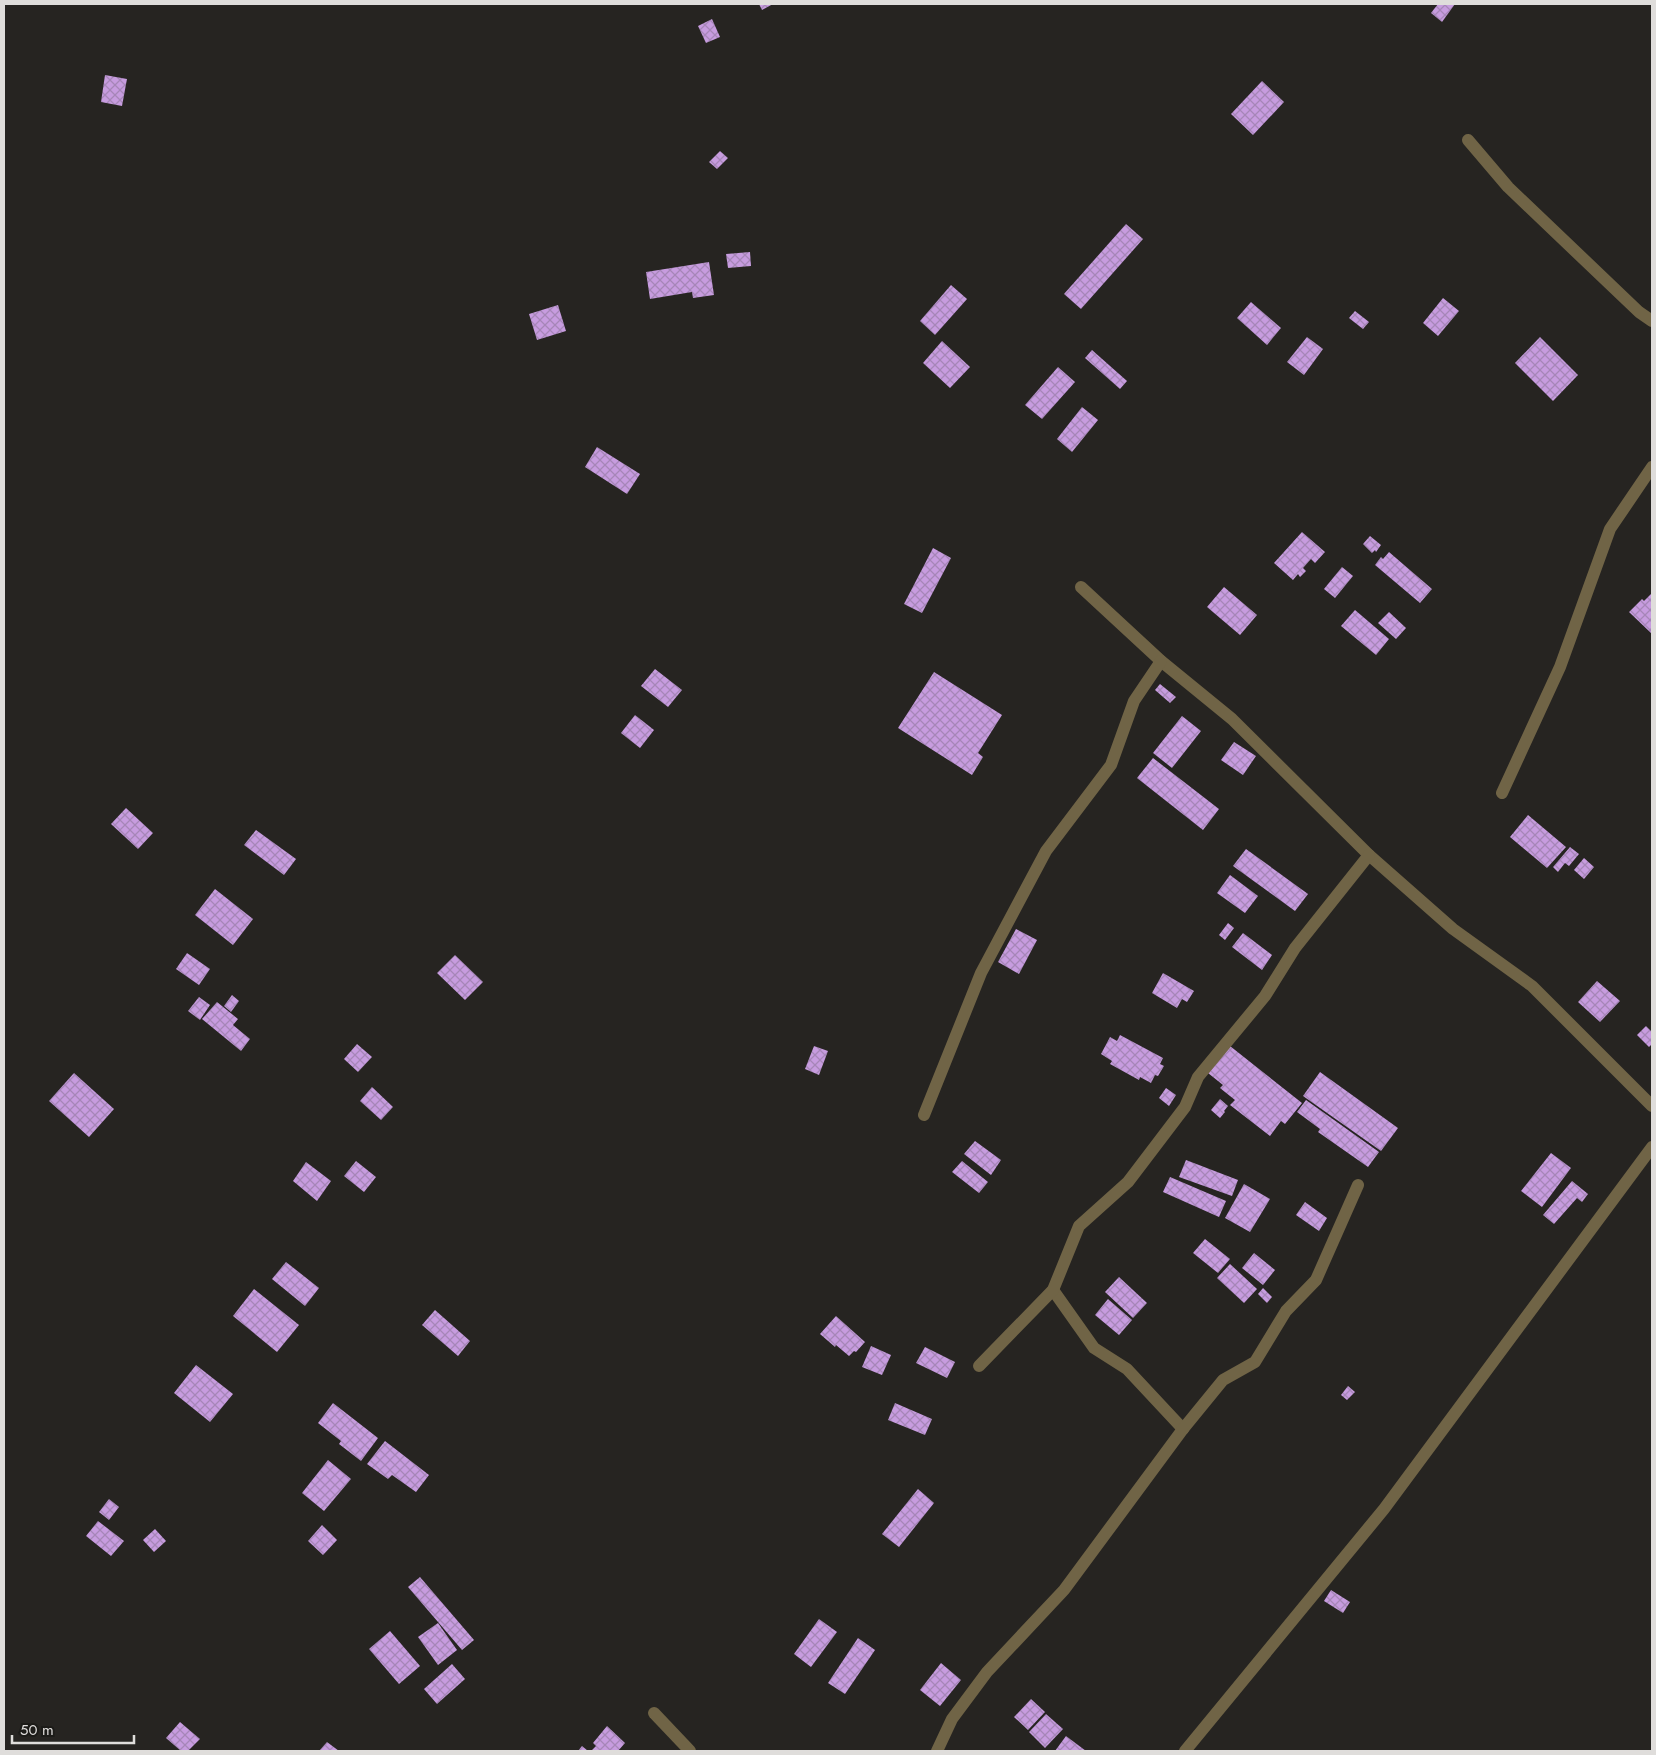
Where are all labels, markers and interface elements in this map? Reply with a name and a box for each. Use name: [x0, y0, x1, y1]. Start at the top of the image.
scale bar: [12, 1712, 135, 1744]
text: 50 m: [20, 1719, 54, 1741]

